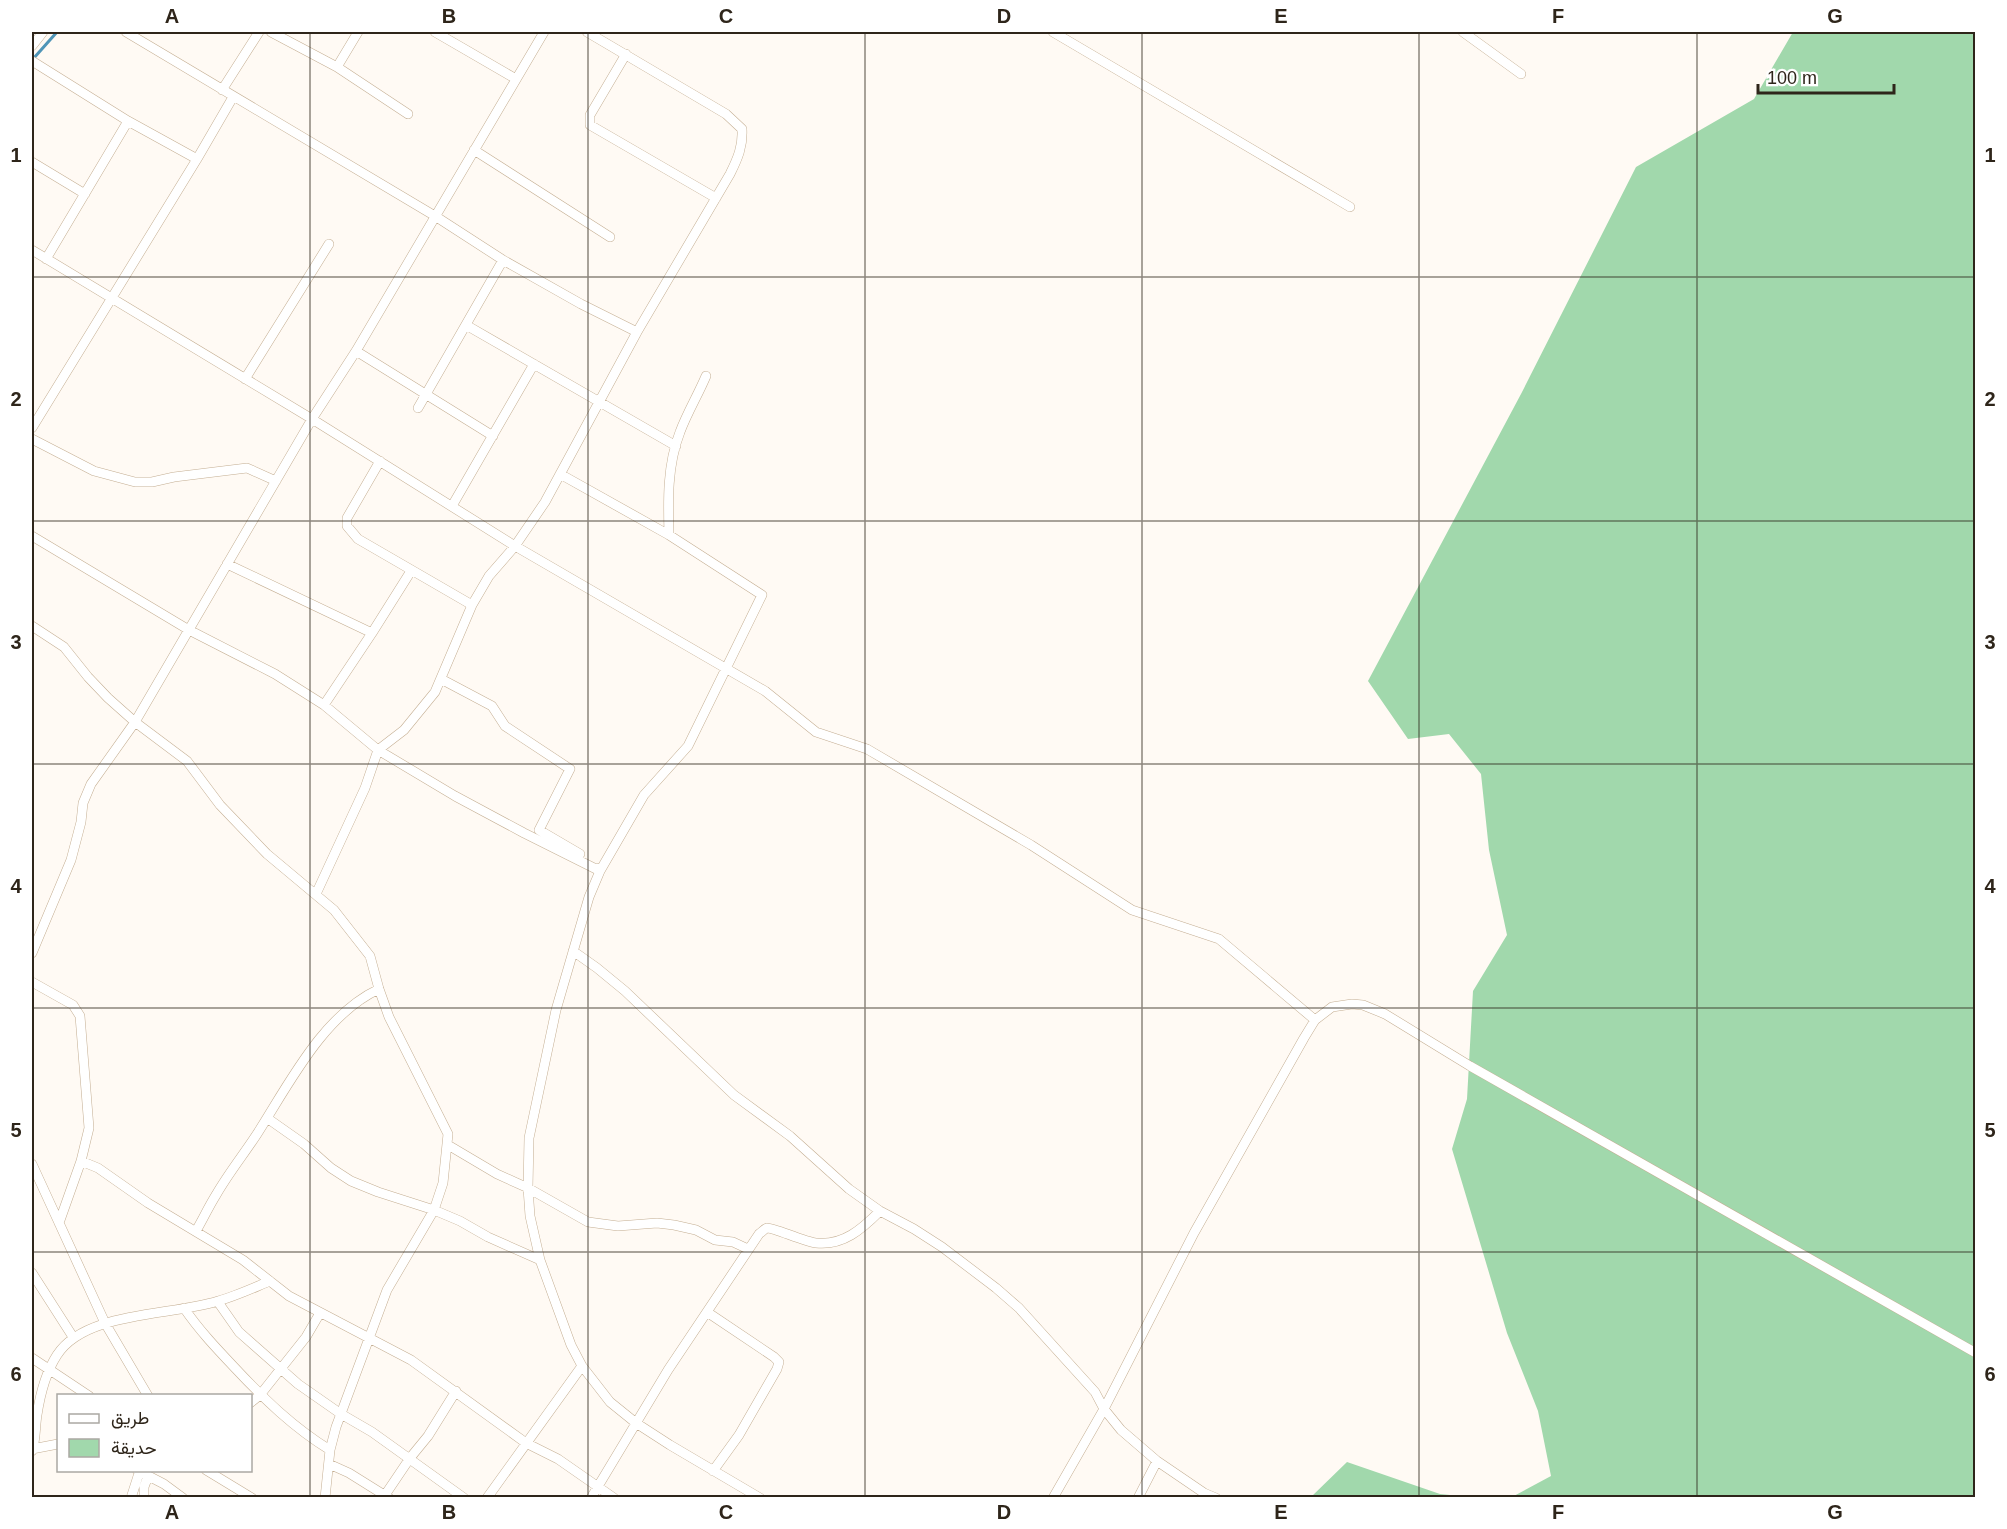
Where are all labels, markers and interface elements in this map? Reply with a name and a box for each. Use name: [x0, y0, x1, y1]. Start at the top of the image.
text: A: [165, 5, 179, 27]
text: B: [442, 5, 456, 27]
text: C: [719, 5, 733, 27]
text: D: [997, 5, 1011, 27]
text: E: [1274, 5, 1288, 27]
text: F: [1552, 5, 1564, 27]
text: G: [1827, 5, 1843, 27]
scale bar: [1758, 57, 1894, 95]
text: 100 m: [1767, 68, 1817, 88]
text: 1: [10, 144, 22, 166]
text: 1: [1984, 144, 1996, 166]
text: 2: [10, 388, 22, 410]
text: 2: [1984, 388, 1996, 410]
text: 3: [10, 631, 22, 653]
text: 3: [1984, 631, 1996, 653]
text: 4: [10, 875, 22, 897]
text: 4: [1984, 875, 1996, 897]
text: 5: [10, 1119, 22, 1141]
text: 5: [1984, 1119, 1996, 1141]
text: 6: [10, 1363, 22, 1385]
text: 6: [1984, 1363, 1996, 1385]
legend: [57, 1394, 252, 1472]
text: طريق: [111, 1408, 149, 1429]
text: حديقة: [111, 1438, 157, 1458]
text: A: [165, 1501, 179, 1523]
text: B: [442, 1501, 456, 1523]
text: C: [719, 1501, 733, 1523]
text: D: [997, 1501, 1011, 1523]
text: E: [1274, 1501, 1288, 1523]
text: F: [1552, 1501, 1564, 1523]
text: G: [1827, 1501, 1843, 1523]

